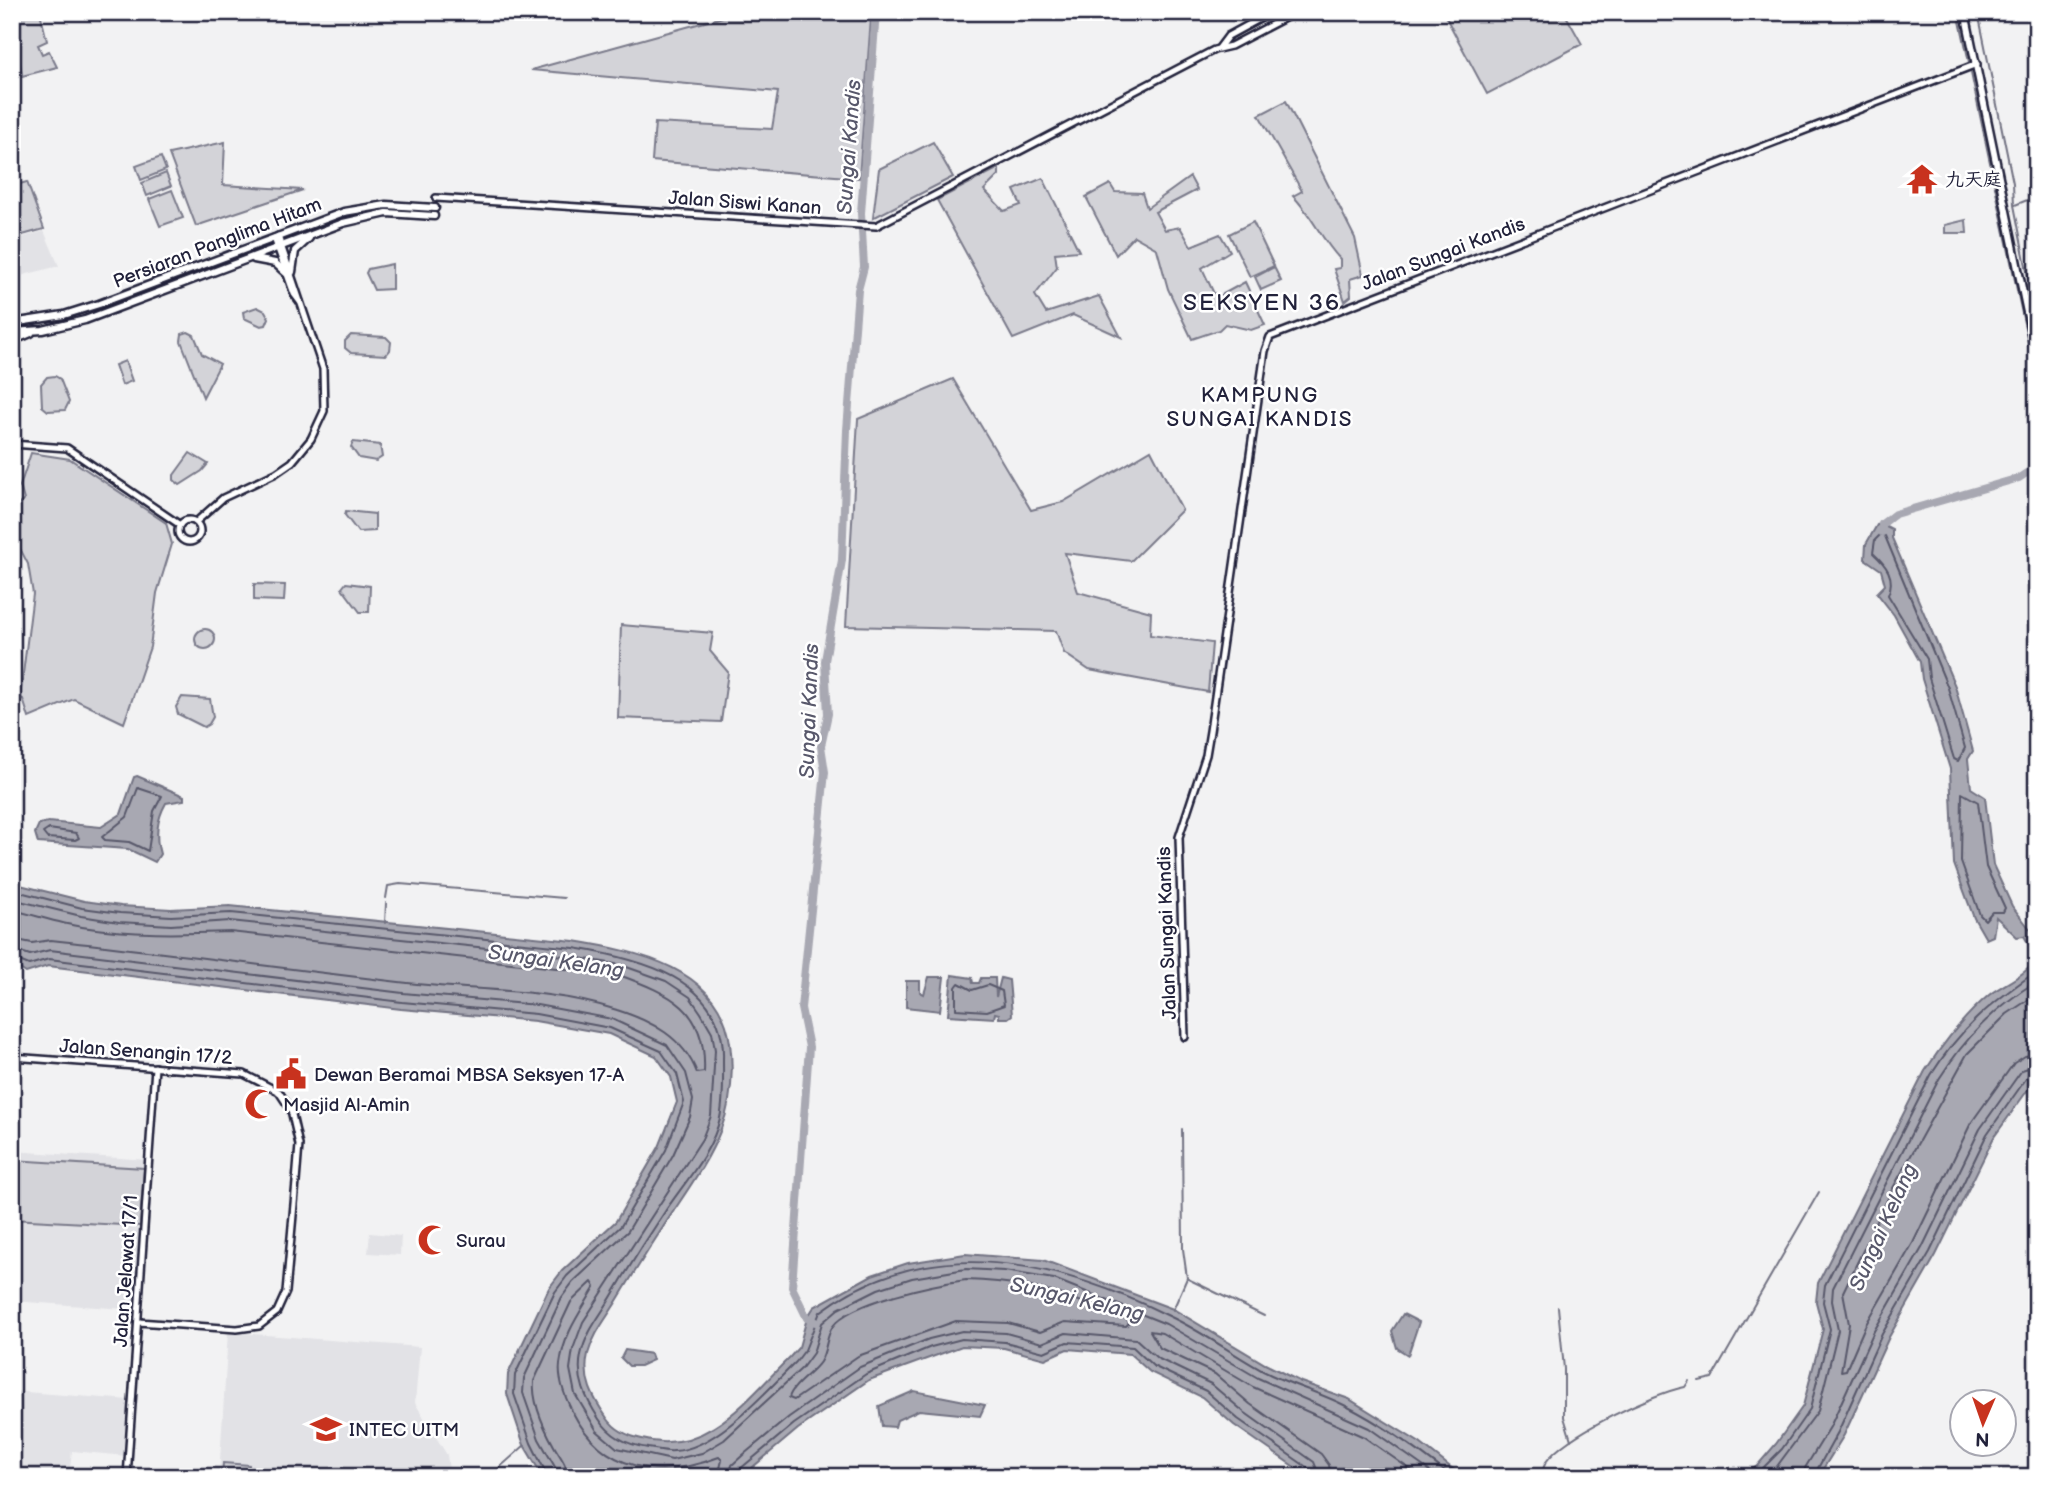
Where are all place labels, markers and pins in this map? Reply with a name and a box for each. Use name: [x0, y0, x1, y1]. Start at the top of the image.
temple icon: 九天庭: [1905, 162, 1939, 196]
place label: 九天庭: [1945, 169, 2002, 192]
public building icon: Dewan Beramai MBSA Seksyen 17-A: [274, 1057, 308, 1091]
place label: Dewan Beramai MBSA Seksyen 17-A: [314, 1064, 625, 1087]
mosque icon: Masjid Al-Amin: [243, 1087, 277, 1121]
place label: Masjid Al-Amin: [283, 1094, 410, 1117]
mosque icon: Surau: [416, 1223, 450, 1257]
place label: Surau: [456, 1230, 506, 1253]
school or university icon: INTEC UITM: [309, 1412, 343, 1446]
place label: INTEC UITM: [349, 1419, 459, 1442]

